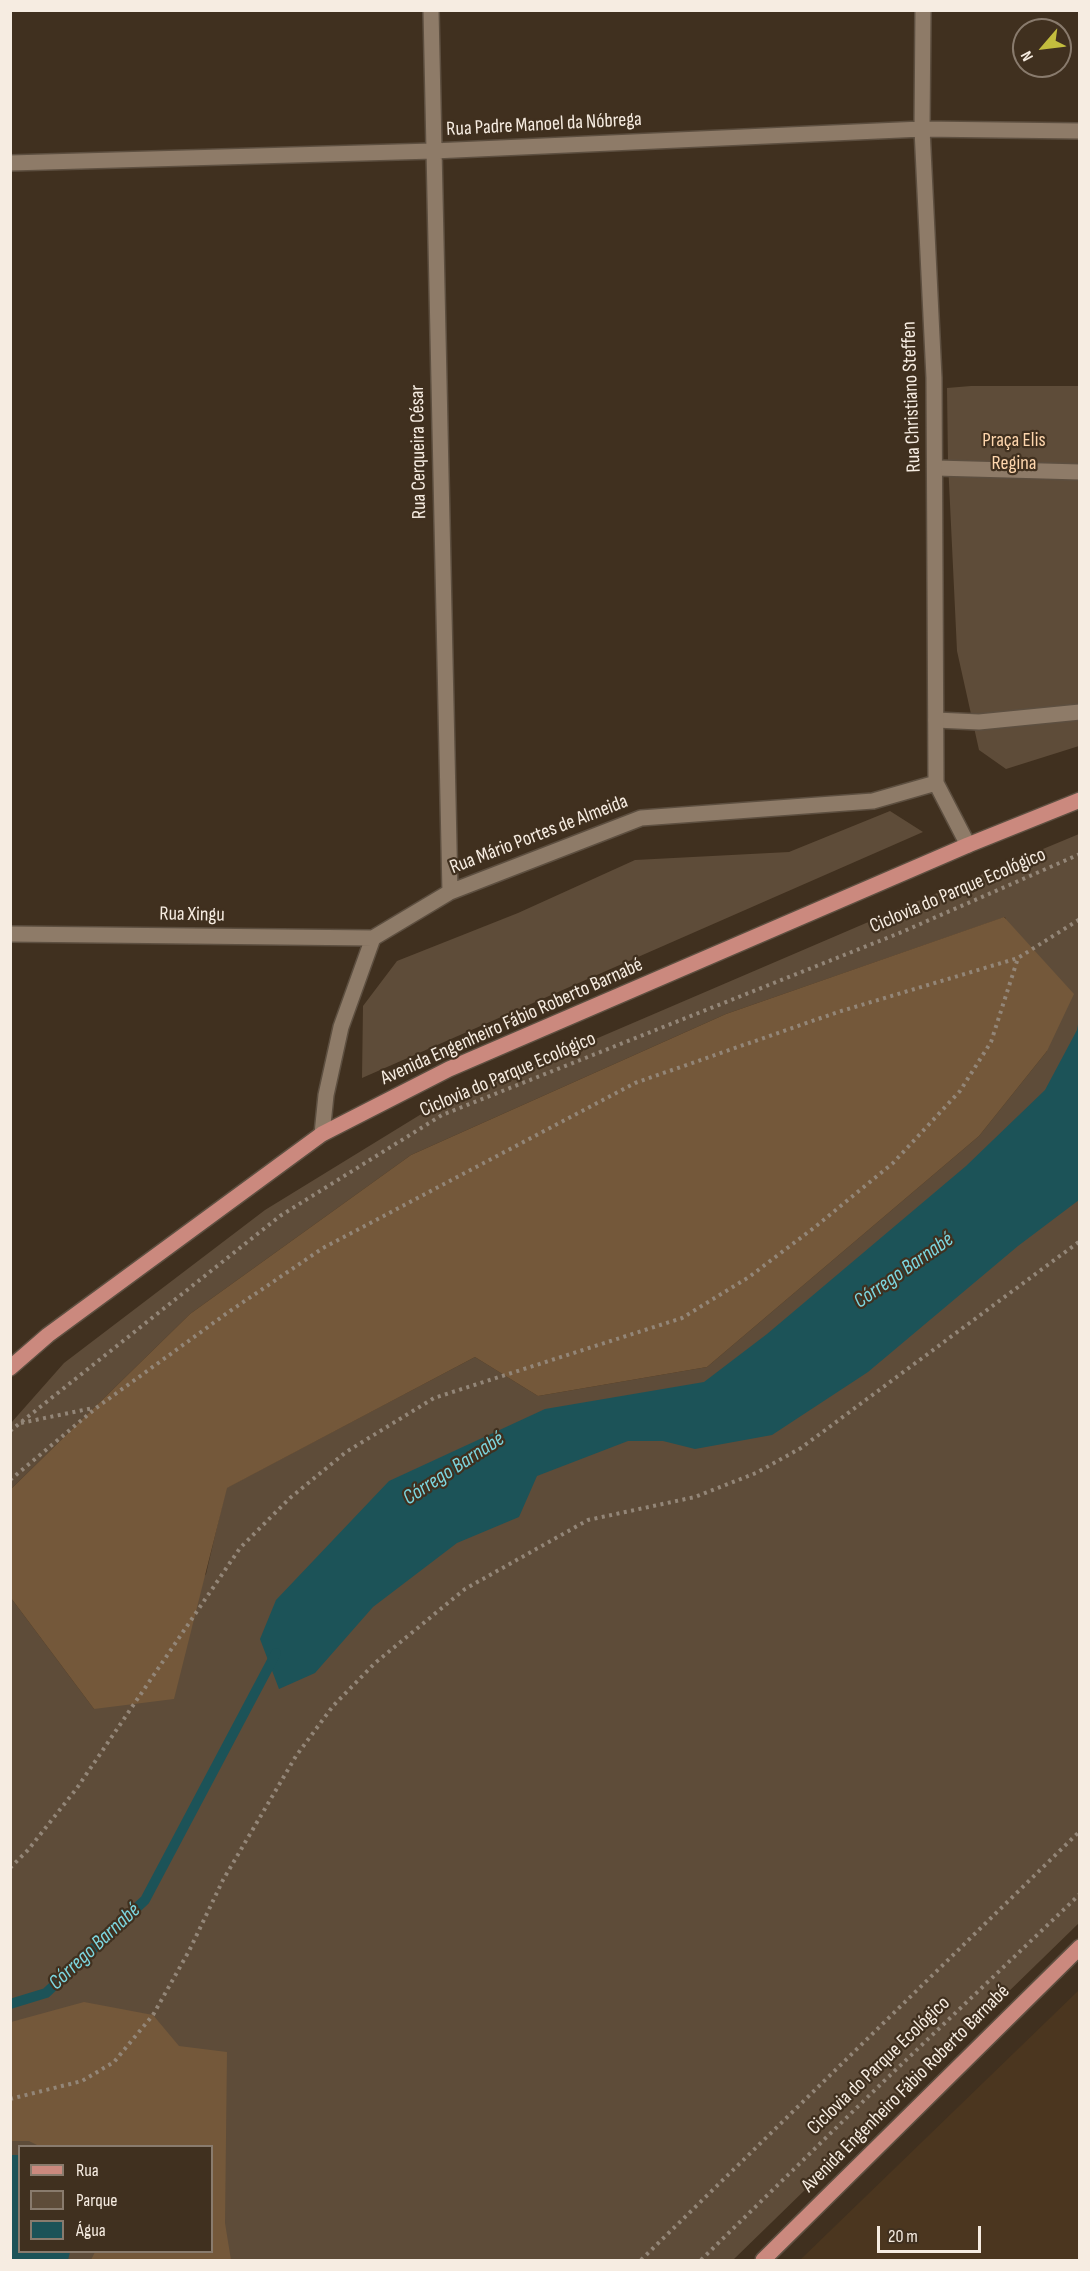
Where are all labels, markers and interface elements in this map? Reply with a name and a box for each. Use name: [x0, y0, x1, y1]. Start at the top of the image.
north arrow: [1012, 18, 1072, 78]
text: N: [1017, 48, 1038, 64]
street label: Rua Padre Manoel da Nóbrega: [446, 108, 642, 142]
street label: Rua Christiano Steffen: [897, 321, 927, 473]
street label: Rua Cerqueira César: [406, 385, 432, 519]
park label: Praça Elis Regina: [982, 429, 1046, 476]
street label: Rua Mário Portes de Almeida: [447, 790, 631, 880]
street label: Ciclovia do Parque Ecológico: [866, 843, 1050, 939]
street label: Rua Xingu: [159, 902, 225, 928]
street label: Avenida Engenheiro Fábio Roberto Barnabé: [377, 953, 647, 1091]
street label: Ciclovia do Parque Ecológico: [416, 1027, 600, 1123]
water label: Córrego Barnabé: [849, 1227, 959, 1315]
water label: Córrego Barnabé: [399, 1427, 509, 1511]
water label: Córrego Barnabé: [44, 1898, 146, 1996]
street label: Avenida Engenheiro Fábio Roberto Barnabé: [797, 1980, 1015, 2198]
street label: Ciclovia do Parque Ecológico: [803, 1992, 955, 2140]
legend: [18, 2145, 213, 2253]
text: Rua: [76, 2160, 99, 2181]
text: Parque: [76, 2190, 117, 2211]
scale bar: [880, 2214, 984, 2252]
text: Água: [76, 2220, 106, 2241]
text: 20 m: [888, 2226, 918, 2247]

